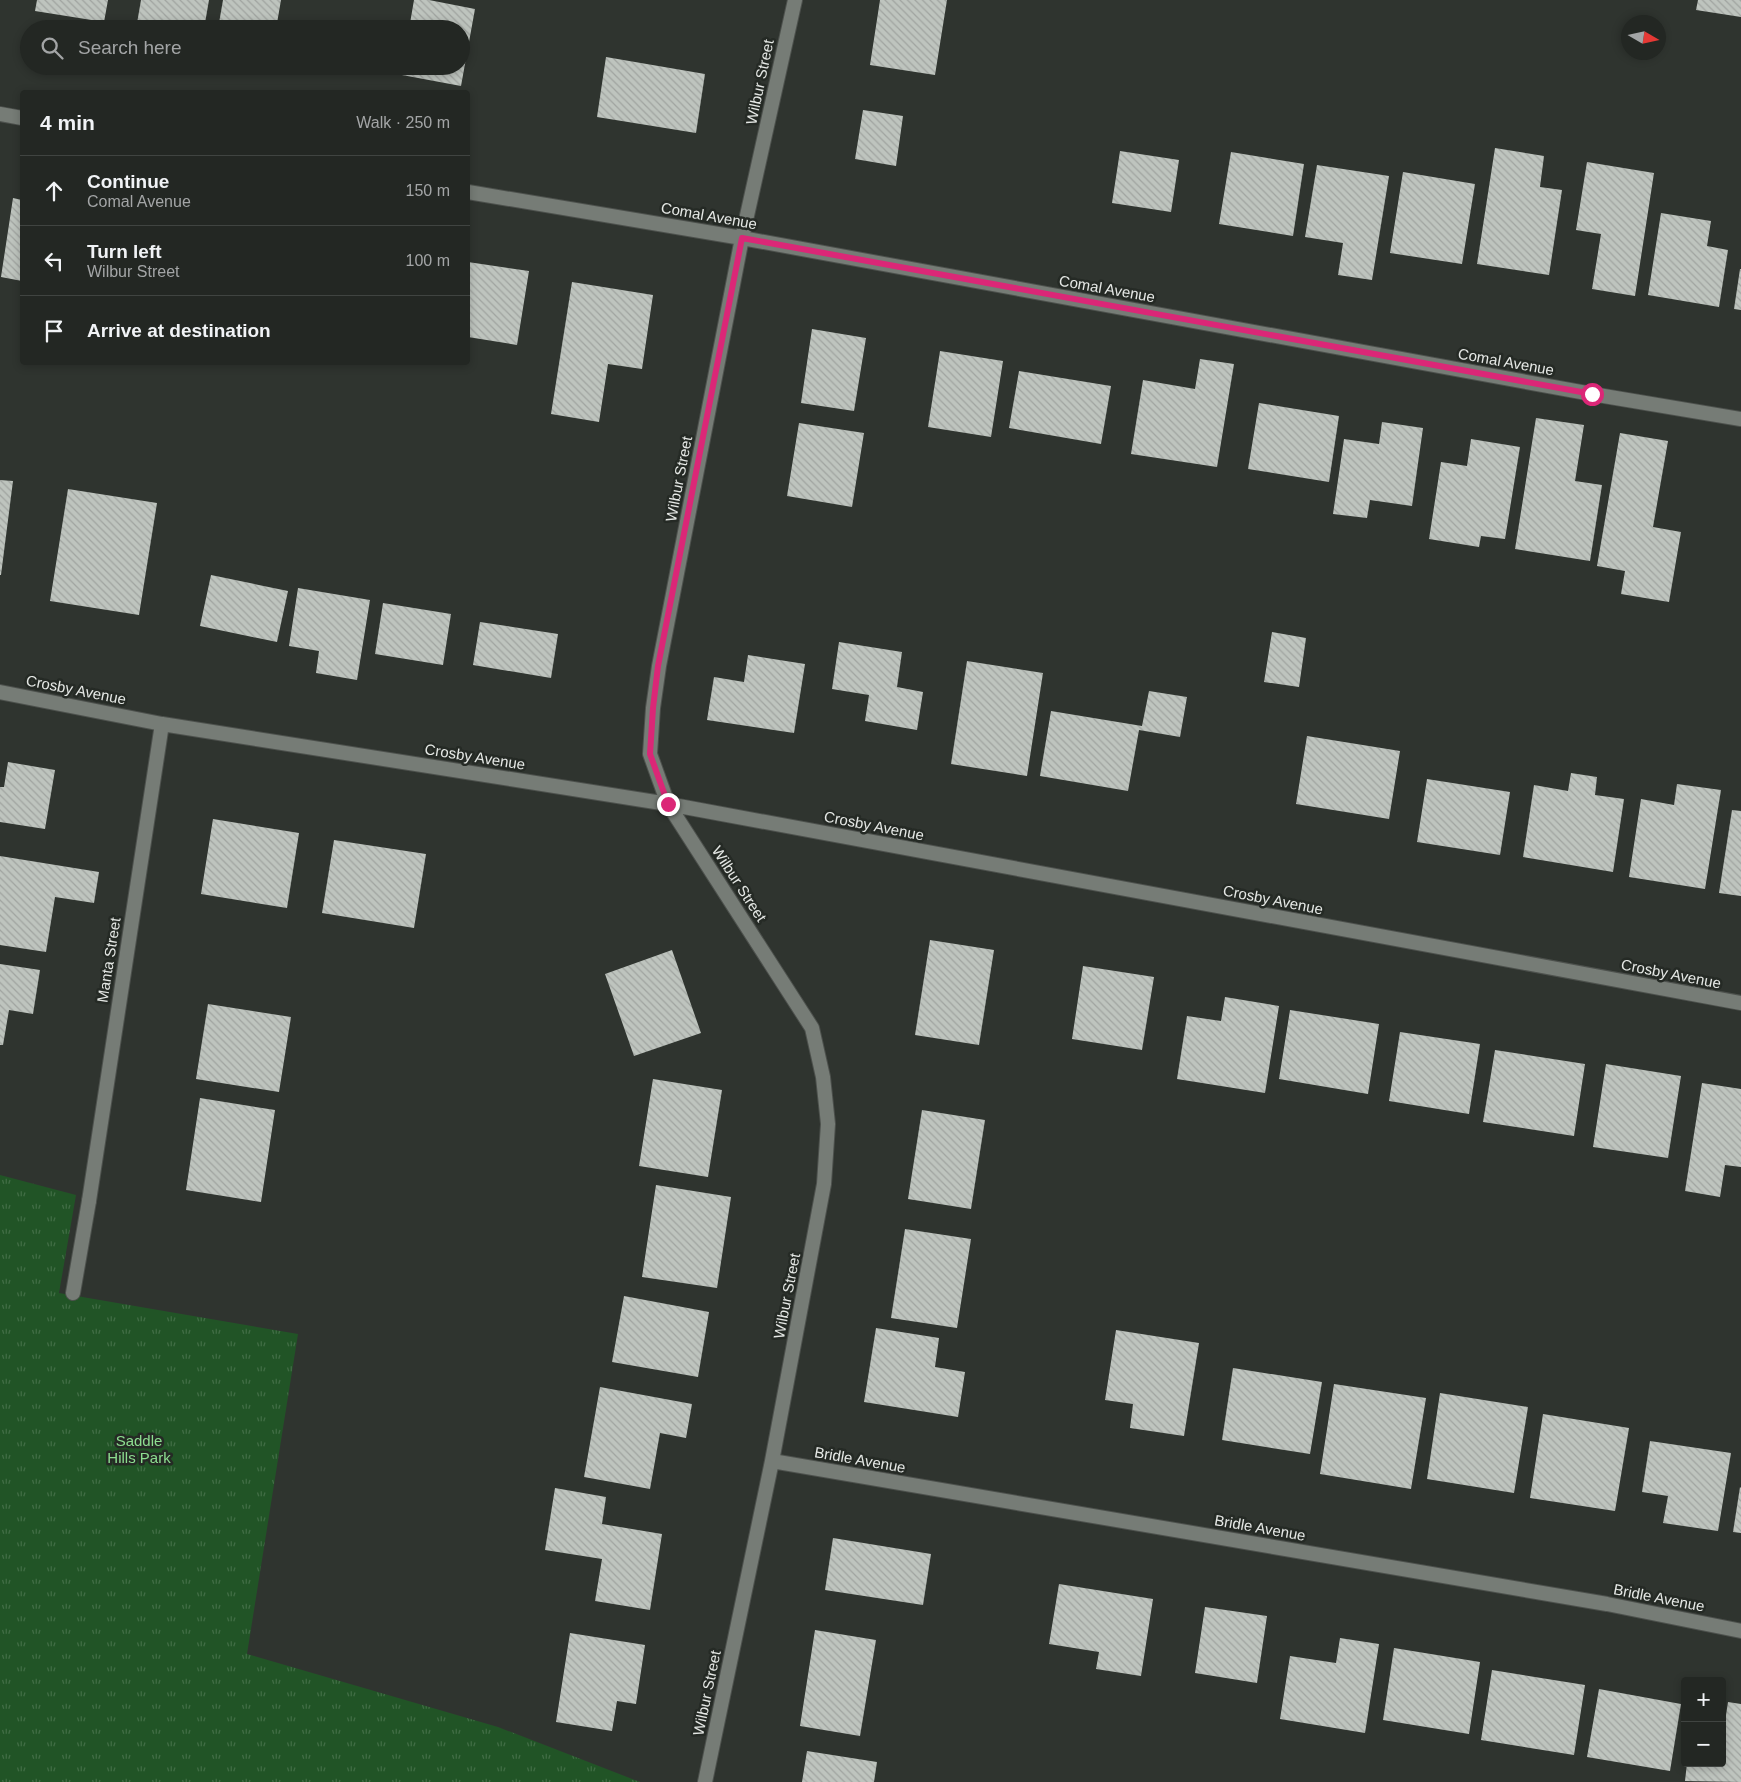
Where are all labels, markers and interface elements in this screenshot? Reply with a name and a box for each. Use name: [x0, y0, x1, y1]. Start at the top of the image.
north arrow: [1621, 15, 1666, 60]
search box: [20, 20, 470, 75]
icon: search: [38, 34, 66, 62]
text: Search here: [78, 37, 182, 58]
street label: Wilbur Street: [742, 37, 777, 126]
text: 4 min: [40, 111, 95, 134]
text: Walk · 250 m: [356, 114, 450, 131]
text: Continue: [87, 171, 169, 192]
icon: ahead: [40, 177, 68, 205]
text: 150 m: [406, 182, 450, 199]
text: Comal Avenue: [87, 193, 191, 210]
street label: Comal Avenue: [660, 199, 758, 232]
text: Turn left: [87, 241, 162, 262]
icon: left: [40, 247, 68, 275]
text: 100 m: [406, 252, 450, 269]
text: Wilbur Street: [87, 263, 179, 280]
street label: Comal Avenue: [1058, 272, 1156, 305]
icon: arrive: [40, 317, 68, 345]
text: Arrive at destination: [87, 320, 271, 341]
street label: Comal Avenue: [1457, 345, 1555, 378]
route start: [1581, 383, 1604, 406]
street label: Wilbur Street: [662, 434, 695, 523]
street label: Crosby Avenue: [25, 671, 128, 708]
street label: Crosby Avenue: [424, 740, 527, 773]
route end: [657, 793, 680, 816]
street label: Crosby Avenue: [823, 807, 926, 844]
street label: Wilbur Street: [709, 843, 771, 925]
street label: Crosby Avenue: [1222, 881, 1325, 918]
street label: Manta Street: [93, 915, 124, 1004]
street label: Crosby Avenue: [1620, 955, 1723, 992]
street label: Wilbur Street: [770, 1251, 803, 1340]
park label: Saddle Hills Park: [107, 1432, 171, 1466]
street label: Bridle Avenue: [813, 1443, 907, 1476]
street label: Bridle Avenue: [1213, 1511, 1307, 1544]
street label: Bridle Avenue: [1612, 1580, 1706, 1615]
street label: Wilbur Street: [689, 1648, 724, 1737]
map controls: [1681, 1677, 1726, 1767]
button: +: [1681, 1677, 1726, 1722]
button: −: [1681, 1722, 1726, 1767]

